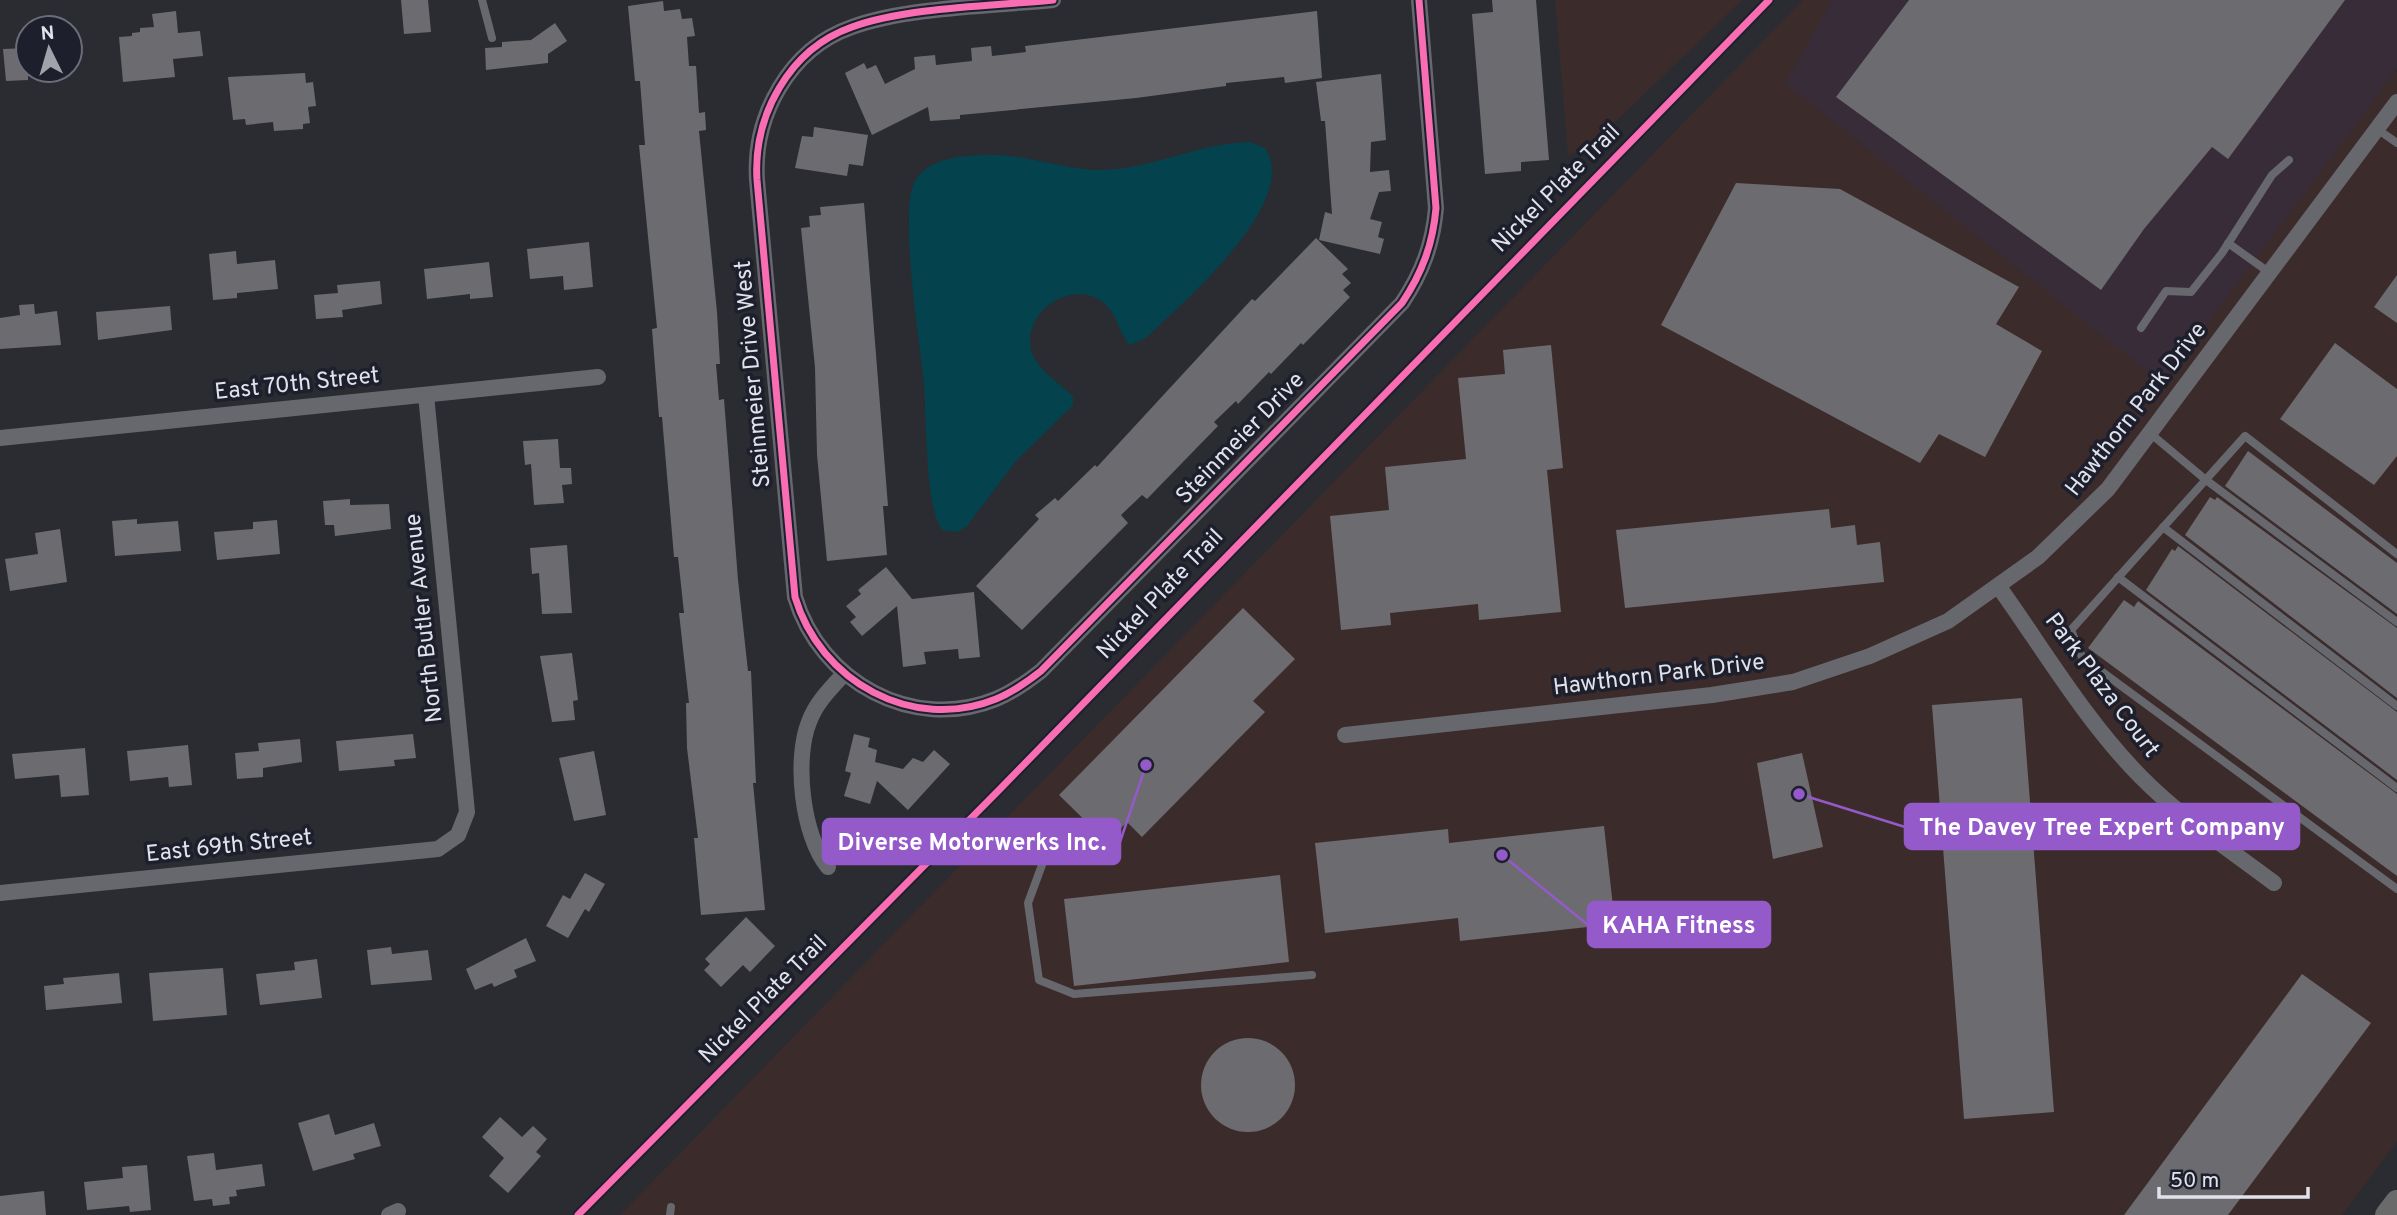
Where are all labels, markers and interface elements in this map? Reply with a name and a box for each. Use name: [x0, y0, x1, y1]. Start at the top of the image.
north arrow: [14, 14, 84, 84]
text: N: [40, 22, 56, 47]
street label: Nickel Plate Trail: [1486, 118, 1628, 260]
street label: Steinmeier Drive West: [730, 259, 778, 489]
street label: Hawthorn Park Drive: [2060, 317, 2214, 503]
street label: East 70th Street: [213, 362, 381, 408]
street label: Steinmeier Drive: [1170, 367, 1312, 511]
street label: North Butler Avenue: [400, 512, 450, 724]
street label: Nickel Plate Trail: [1091, 524, 1231, 666]
street label: Park Plaza Court: [2037, 608, 2165, 764]
street label: Hawthorn Park Drive: [1552, 649, 1766, 703]
callout: The Davey Tree Expert Company: [1905, 804, 2299, 849]
text: The Davey Tree Expert Company: [1919, 814, 2285, 844]
callout: Diverse Motorwerks Inc.: [823, 819, 1120, 864]
street label: East 69th Street: [144, 824, 314, 870]
text: Diverse Motorwerks Inc.: [837, 829, 1107, 859]
callout: KAHA Fitness: [1588, 902, 1770, 947]
text: KAHA Fitness: [1602, 912, 1756, 942]
street label: Nickel Plate Trail: [693, 929, 835, 1071]
scale bar: [2159, 1156, 2308, 1200]
text: 50 m: [2170, 1168, 2219, 1195]

